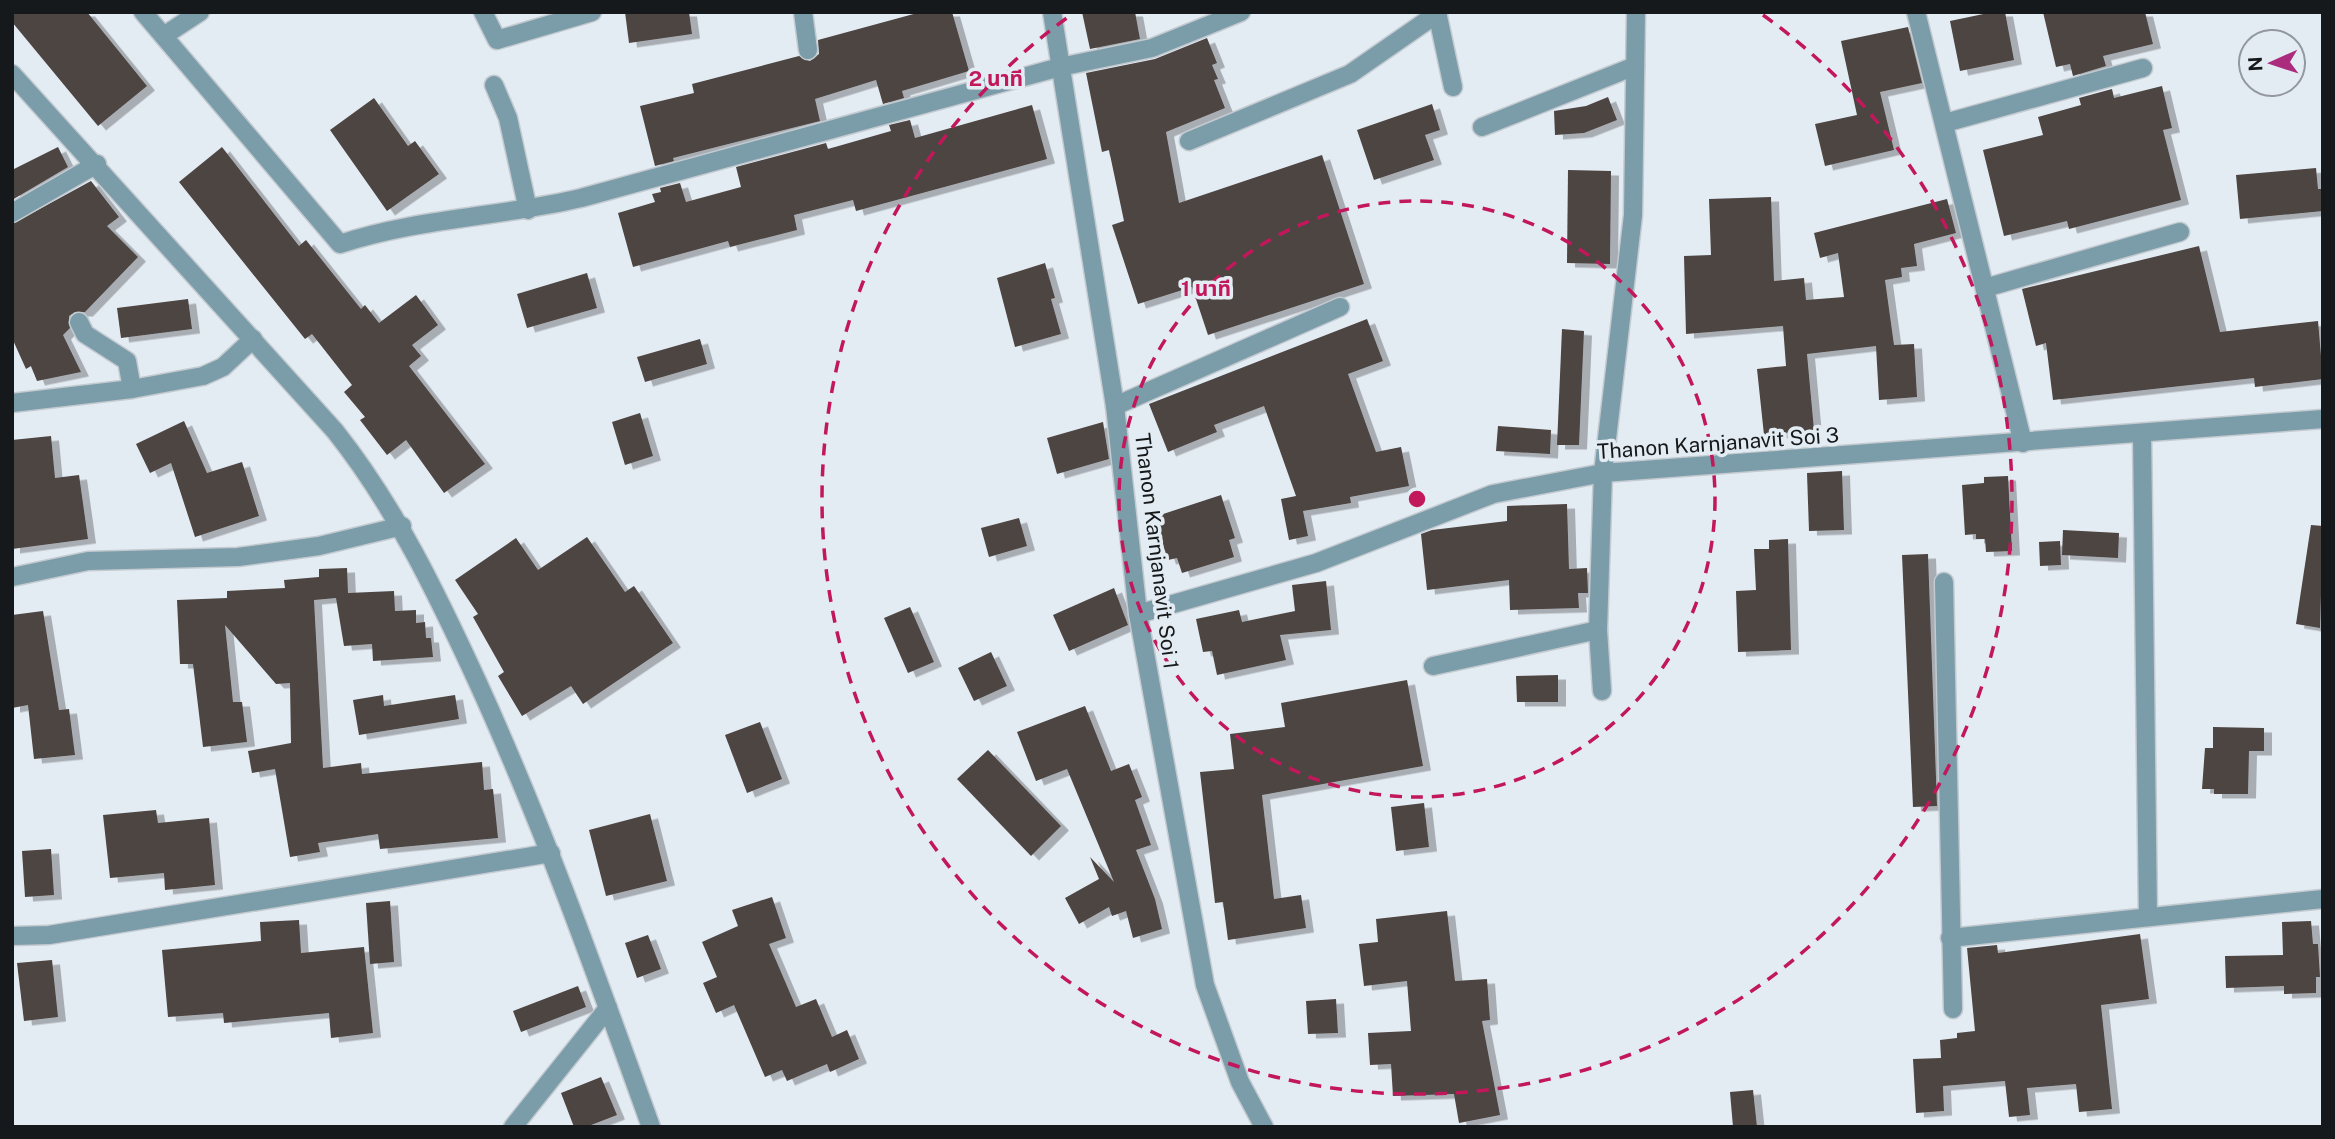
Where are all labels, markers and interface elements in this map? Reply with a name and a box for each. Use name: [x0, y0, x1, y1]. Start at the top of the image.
north arrow: [2237, 28, 2307, 98]
text: N: [2244, 56, 2266, 72]
text: 2 นาที: [969, 66, 1023, 91]
text: 1 นาที: [1181, 276, 1231, 301]
street label: Thanon Karnjanavit Soi 3: [1596, 422, 1840, 464]
street label: Thanon Karnjanavit Soi 1: [1130, 431, 1184, 671]
centre of rings: [1405, 487, 1429, 511]

